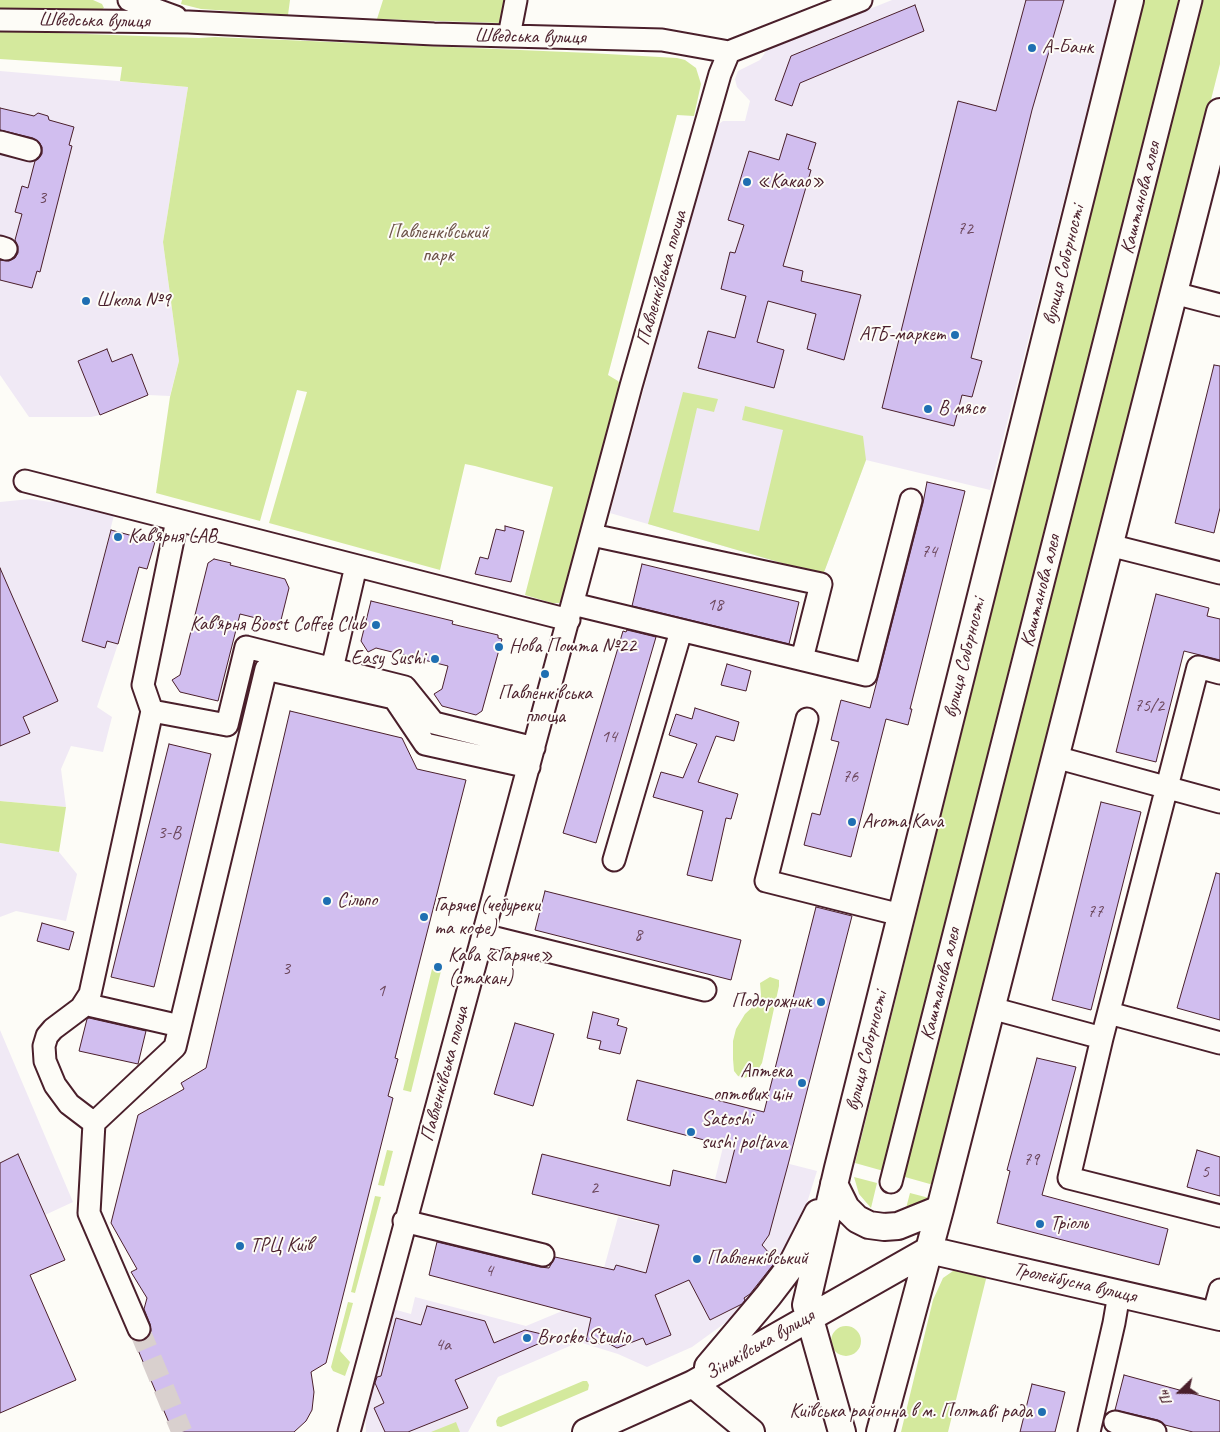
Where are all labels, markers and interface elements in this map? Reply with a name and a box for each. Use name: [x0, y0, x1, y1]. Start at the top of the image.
street label: Шведська вулиця: [38, 8, 150, 34]
street label: Шведська вулиця: [474, 24, 586, 50]
place label: А-Банк: [1042, 36, 1093, 60]
marker: А-Банк: [1026, 42, 1038, 54]
street label: Каштанова алея: [1115, 139, 1167, 257]
place label: «Какао»: [757, 170, 824, 194]
marker: «Какао»: [741, 176, 753, 188]
house number: 3: [38, 187, 46, 209]
street label: вулиця Соборності: [1038, 203, 1090, 327]
street label: Павленківська площа: [631, 208, 693, 348]
house number: 72: [957, 218, 973, 240]
park label: Павленківський парк: [387, 221, 489, 268]
place label: Школа №9: [96, 289, 170, 313]
marker: Школа №9: [80, 295, 92, 307]
place label: АТБ-маркет: [859, 323, 945, 347]
marker: АТБ-маркет: [949, 329, 961, 341]
place label: В мясо: [938, 397, 985, 421]
marker: В мясо: [922, 403, 934, 415]
place label: Кав'ярня LAB: [128, 525, 217, 549]
marker: Кав'ярня LAB: [112, 531, 124, 543]
street label: Каштанова алея: [1015, 532, 1067, 650]
house number: 74: [921, 541, 937, 563]
house number: 18: [707, 594, 723, 616]
street label: вулиця Соборності: [939, 596, 991, 720]
place label: Кав’ярня Boost Coffee Club: [190, 613, 366, 637]
marker: Кав’ярня Boost Coffee Club: [370, 619, 382, 631]
place label: Нова Пошта №22: [509, 635, 636, 659]
marker: Нова Пошта №22: [493, 641, 505, 653]
place label: Easy Sushi: [351, 647, 425, 671]
marker: Easy Sushi: [429, 653, 441, 665]
marker: Павленківська площа: [539, 668, 551, 680]
place label: Павленківська площа: [498, 682, 592, 729]
house number: 75/2: [1134, 695, 1164, 717]
house number: 14: [601, 726, 617, 748]
house number: 76: [842, 766, 858, 788]
place label: Aroma Kava: [862, 810, 943, 834]
marker: Aroma Kava: [846, 816, 858, 828]
house number: 3-В: [157, 822, 181, 844]
place label: Сільпо: [337, 889, 377, 913]
place label: Гаряче (чебуреки та кофе): [434, 894, 540, 941]
marker: Сільпо: [321, 895, 333, 907]
house number: 77: [1087, 901, 1103, 923]
marker: Гаряче (чебуреки та кофе): [418, 911, 430, 923]
house number: 8: [634, 924, 642, 946]
street label: Каштанова алея: [915, 925, 967, 1043]
place label: Кава «Гаряче» (стакан): [448, 944, 553, 991]
house number: 3: [282, 958, 290, 980]
marker: Кава «Гаряче» (стакан): [432, 961, 444, 973]
house number: 1: [377, 980, 385, 1002]
street label: вулиця Соборності: [841, 989, 893, 1113]
place label: Подорожник: [732, 990, 811, 1014]
marker: Подорожник: [815, 996, 827, 1008]
street label: Павленківська площа: [415, 1004, 475, 1144]
place label: Аптека оптових цін: [713, 1060, 792, 1107]
marker: Аптека оптових цін: [796, 1077, 808, 1089]
place label: Satoshi sushi poltava: [701, 1108, 787, 1155]
marker: Satoshi sushi poltava: [685, 1126, 697, 1138]
house number: 79: [1023, 1149, 1039, 1171]
house number: 5: [1201, 1161, 1209, 1183]
house number: 2: [590, 1177, 598, 1199]
place label: Тріоль: [1050, 1212, 1088, 1236]
marker: Тріоль: [1034, 1218, 1046, 1230]
place label: ТРЦ Київ: [250, 1234, 312, 1258]
marker: ТРЦ Київ: [234, 1240, 246, 1252]
place label: Павленківський: [707, 1247, 808, 1271]
marker: Павленківський: [691, 1253, 703, 1265]
street label: Тролейбусна вулиця: [1011, 1257, 1139, 1309]
house number: 4: [485, 1260, 493, 1282]
street label: Зіньківська вулиця: [701, 1304, 819, 1386]
place label: Brosko Studio: [537, 1326, 630, 1350]
marker: Brosko Studio: [521, 1332, 533, 1344]
house number: 4а: [435, 1334, 451, 1356]
north arrow: [1155, 1367, 1205, 1417]
text: Пн: [1155, 1388, 1176, 1408]
place label: Київська районна в м. Полтаві рада: [790, 1400, 1032, 1424]
marker: Київська районна в м. Полтаві рада: [1036, 1406, 1048, 1418]

